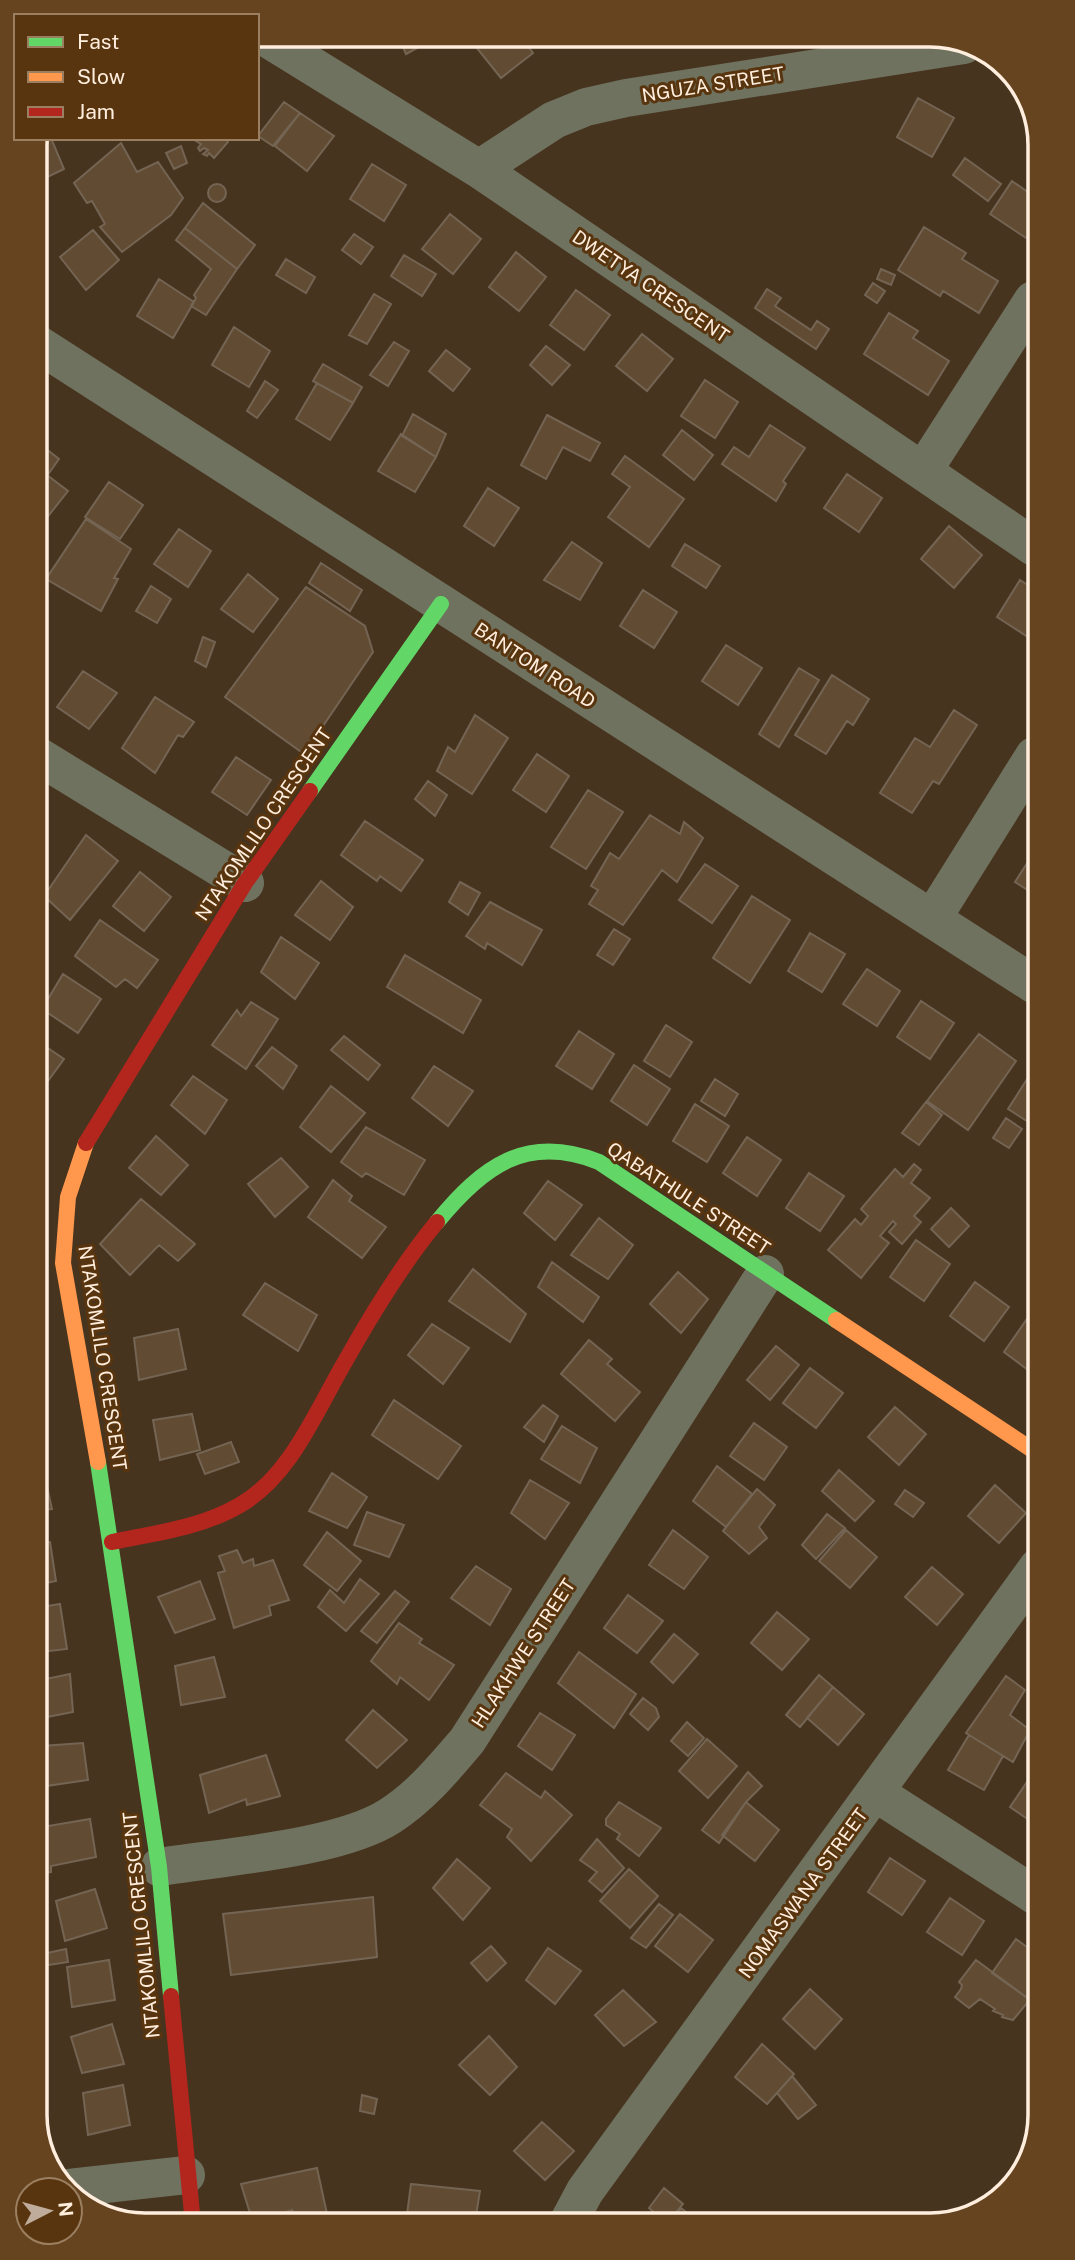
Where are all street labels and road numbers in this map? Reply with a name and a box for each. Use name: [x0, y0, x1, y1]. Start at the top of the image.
street label: NGUZA STREET: [640, 62, 786, 106]
street label: DWETYA CRESCENT: [569, 225, 733, 347]
street label: BANTOM ROAD: [470, 618, 600, 712]
street label: NTAKOMLILO CRESCENT: [190, 724, 336, 924]
street label: QABATHULE STREET: [603, 1137, 775, 1259]
street label: NTAKOMLILO CRESCENT: [74, 1244, 132, 1472]
street label: HLAKHWE STREET: [467, 1574, 579, 1732]
street label: NOMASWANA STREET: [734, 1804, 872, 1982]
street label: NTAKOMLILO CRESCENT: [118, 1811, 164, 2039]

